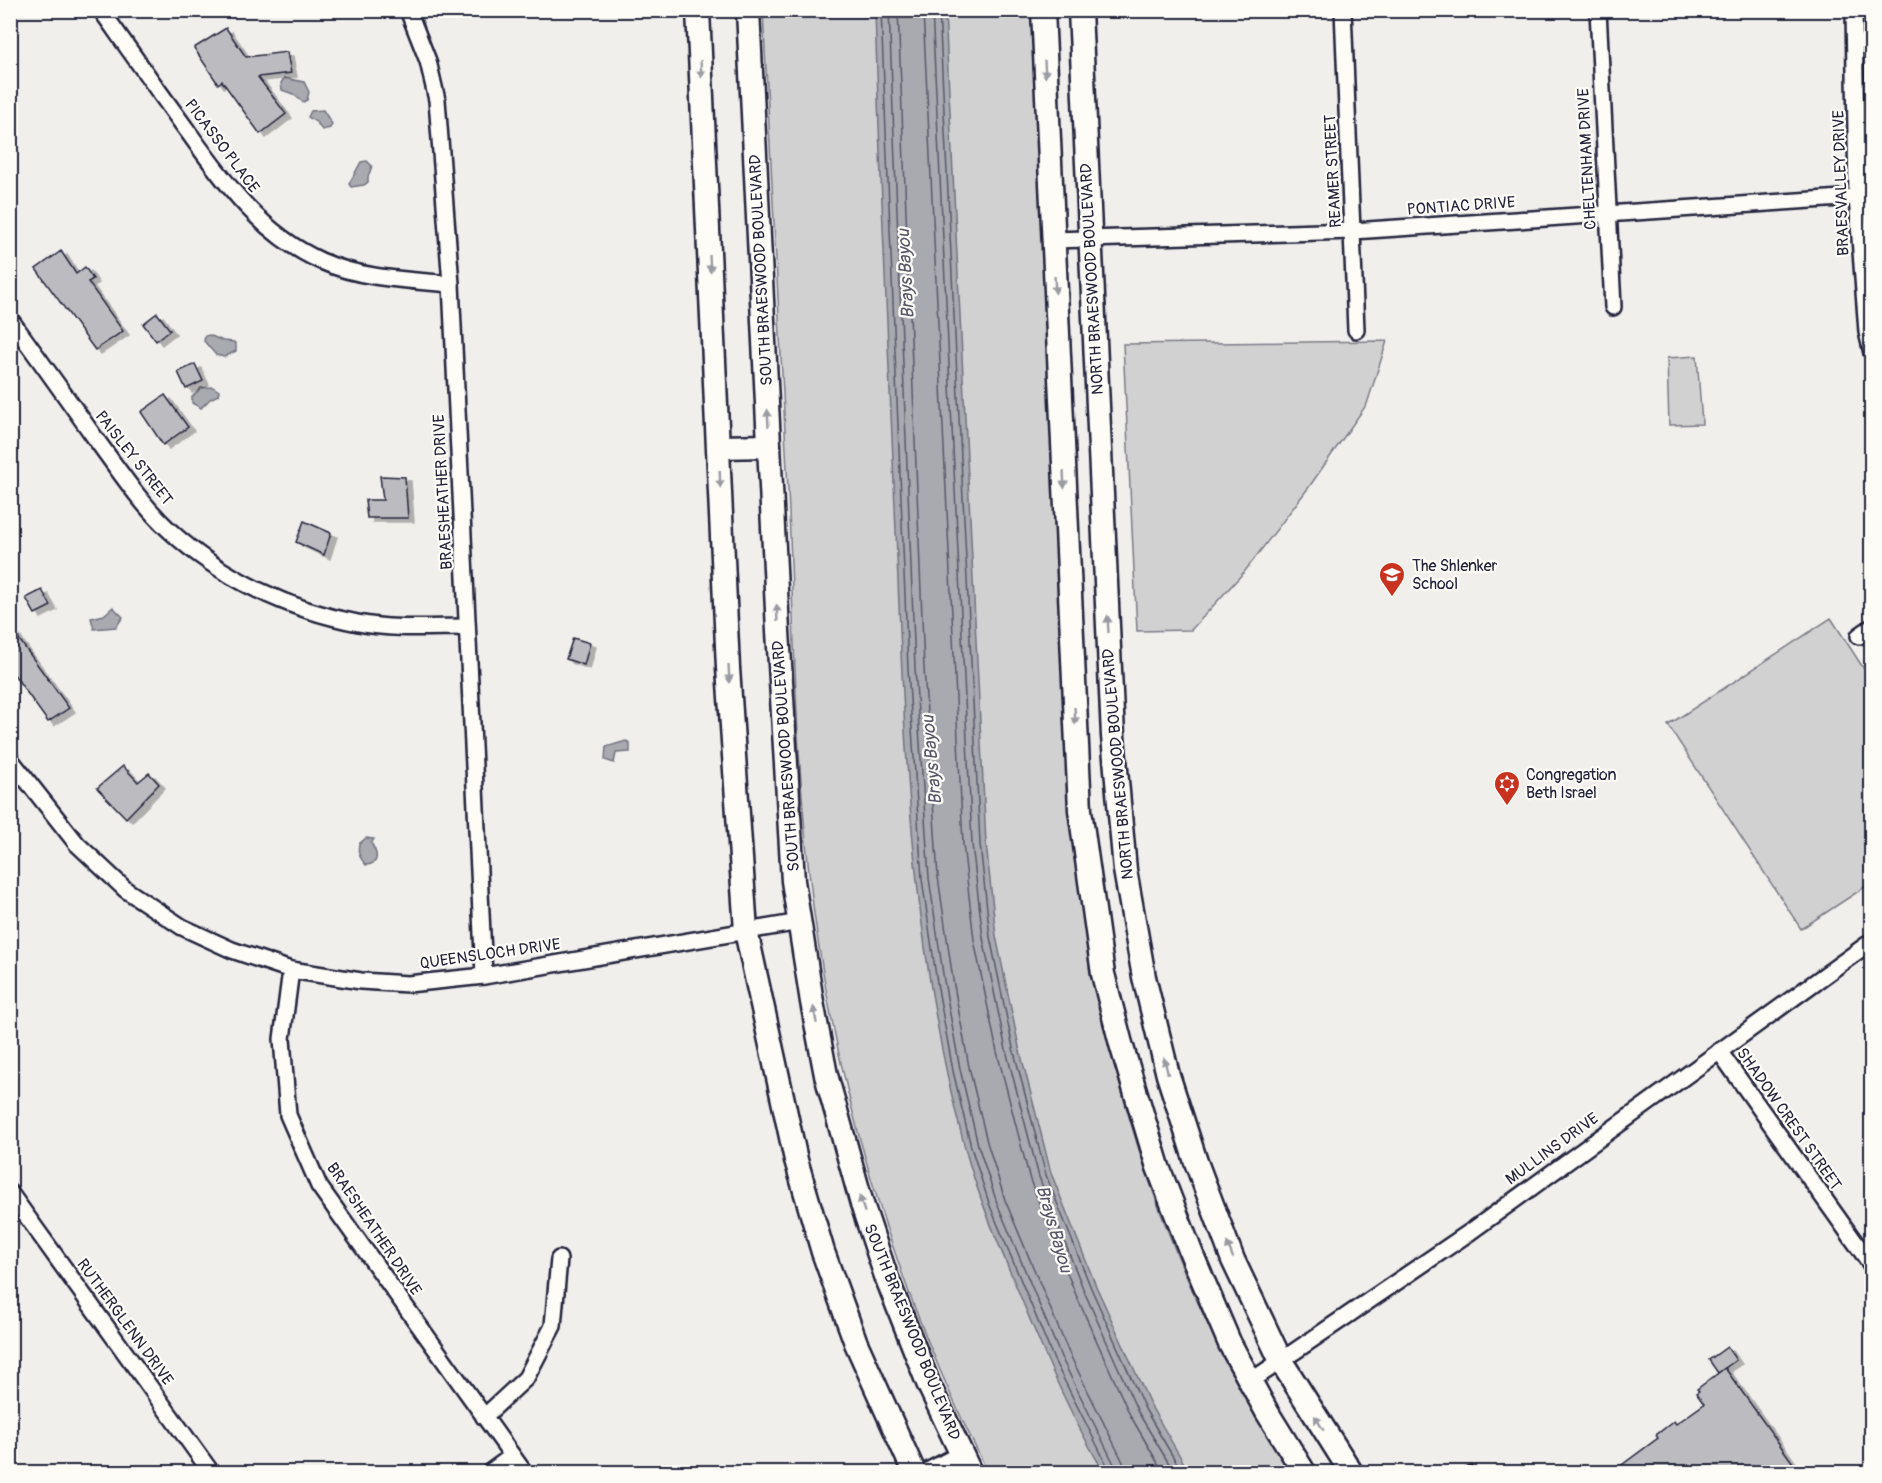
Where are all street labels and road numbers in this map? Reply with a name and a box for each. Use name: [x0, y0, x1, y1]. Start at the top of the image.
street label: CHELTENHAM DRIVE: [1573, 88, 1601, 230]
street label: PICASSO PLACE: [180, 95, 264, 197]
street label: BRAESVALLEY DRIVE: [1828, 110, 1854, 256]
street label: REAMER STREET: [1320, 114, 1346, 228]
street label: SOUTH BRAESWOOD BOULEVARD: [745, 154, 777, 386]
street label: NORTH BRAESWOOD BOULEVARD: [1076, 163, 1108, 395]
street label: PONTIAC DRIVE: [1406, 192, 1516, 220]
street label: PAISLEY STREET: [91, 407, 177, 509]
street label: BRAESHEATHER DRIVE: [429, 414, 457, 570]
street label: SOUTH BRAESWOOD BOULEVARD: [768, 640, 804, 872]
street label: NORTH BRAESWOOD BOULEVARD: [1098, 648, 1138, 880]
street label: QUEENSLOCH DRIVE: [418, 934, 562, 974]
street label: SHADOW CREST STREET: [1732, 1044, 1846, 1194]
street label: MULLINS DRIVE: [1502, 1109, 1602, 1189]
street label: BRAESHEATHER DRIVE: [322, 1159, 426, 1299]
street label: SOUTH BRAESWOOD BOULEVARD: [859, 1221, 965, 1443]
street label: RUTHERGLENN DRIVE: [72, 1255, 178, 1389]

